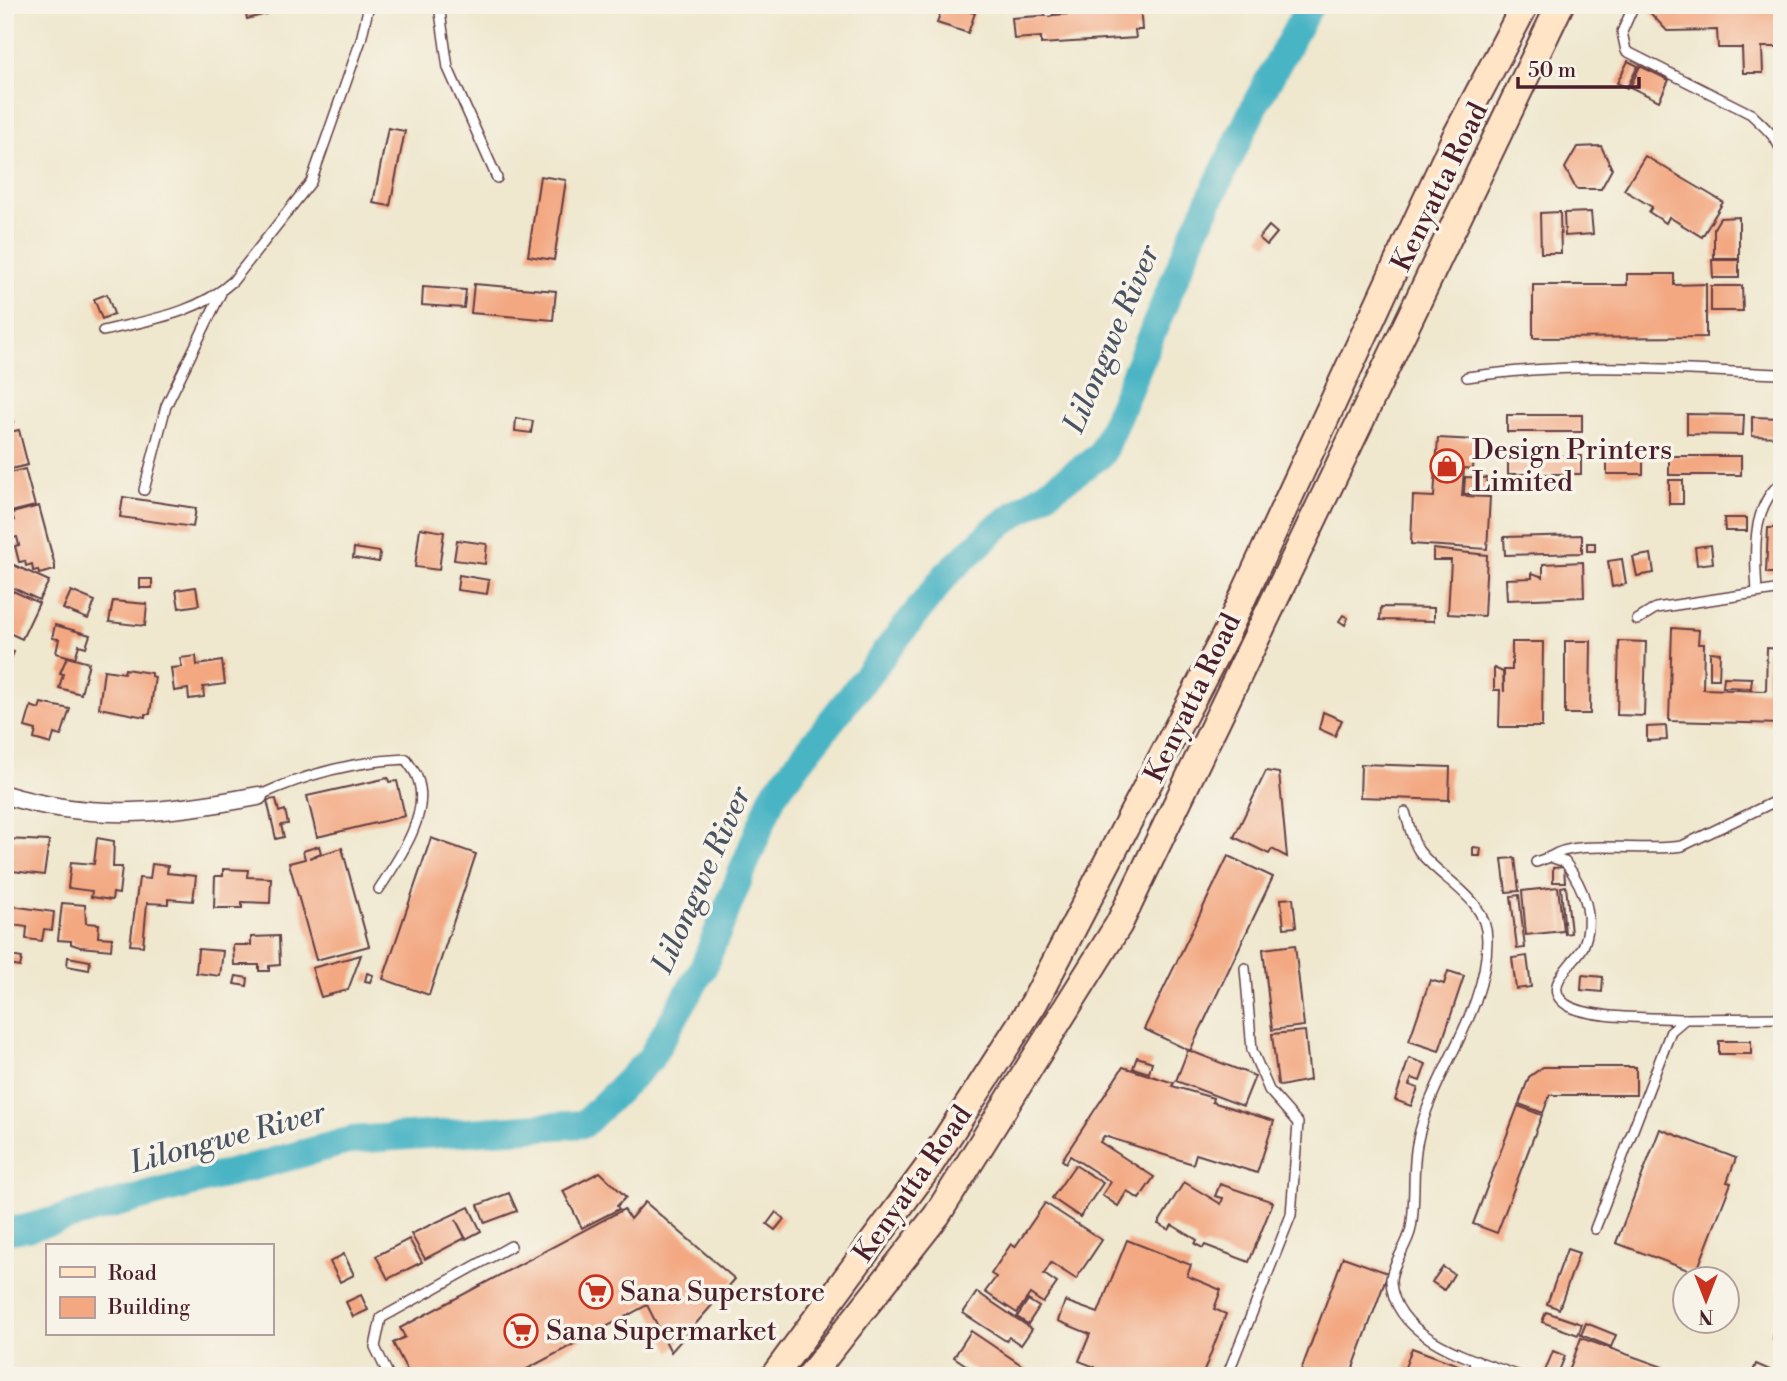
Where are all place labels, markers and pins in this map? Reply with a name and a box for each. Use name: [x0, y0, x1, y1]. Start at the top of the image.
place label: Design Printers Limited: [1472, 433, 1672, 500]
shop icon: Design Printers Limited: [1428, 447, 1466, 485]
supermarket icon: Sana Superstore: [577, 1273, 615, 1311]
place label: Sana Superstore: [620, 1275, 825, 1310]
supermarket icon: Sana Supermarket: [502, 1312, 540, 1350]
place label: Sana Supermarket: [546, 1314, 777, 1349]

